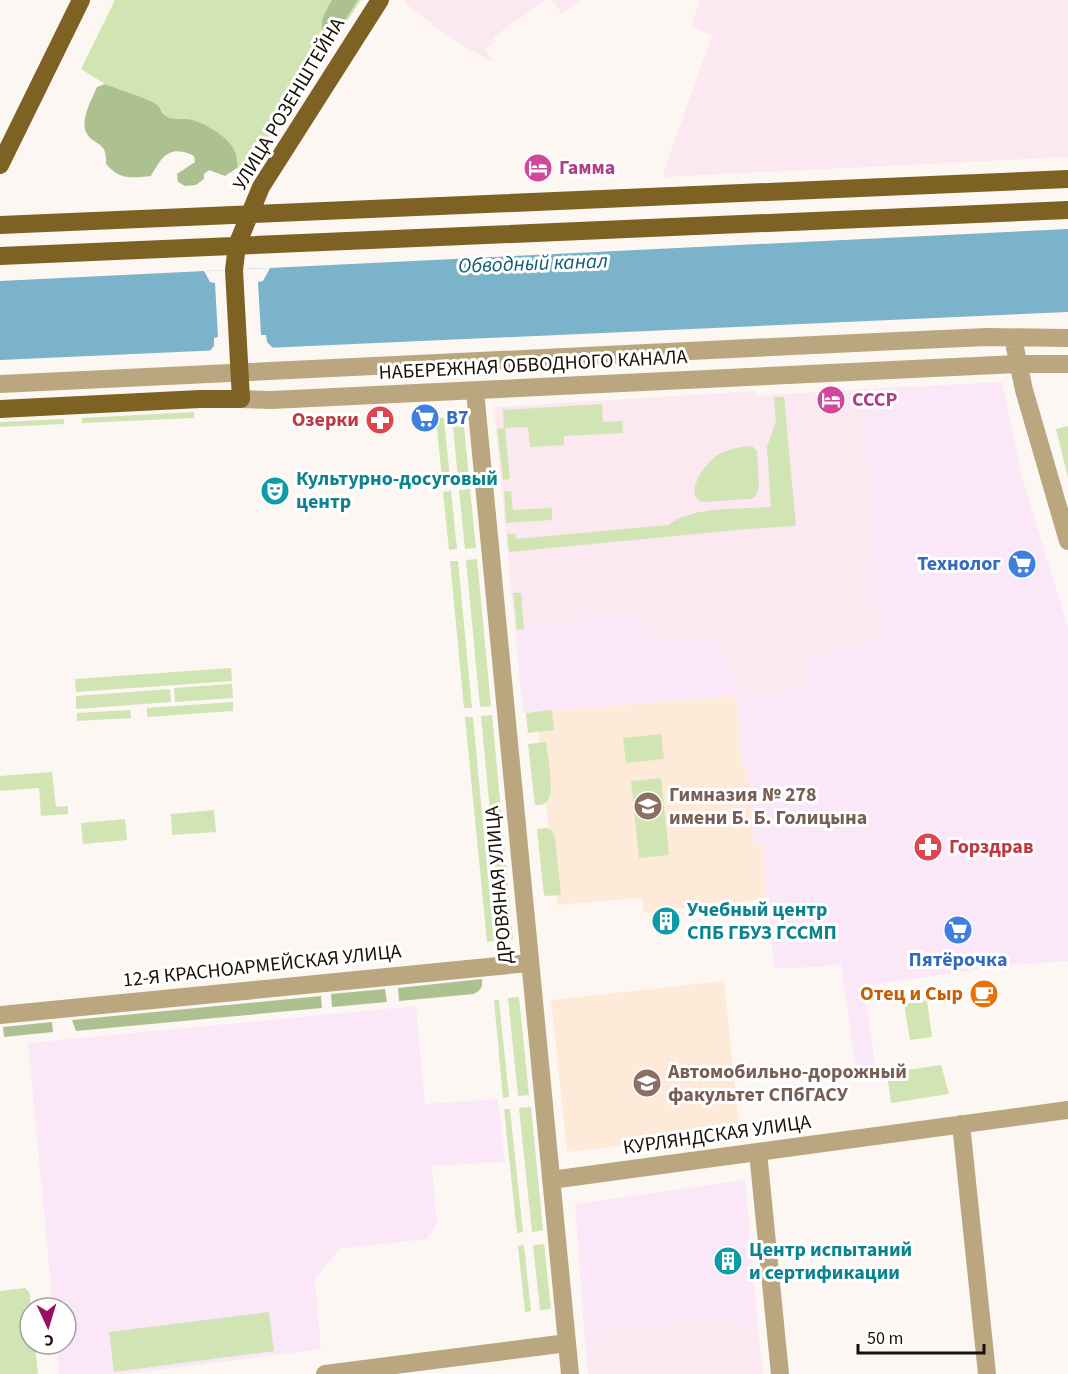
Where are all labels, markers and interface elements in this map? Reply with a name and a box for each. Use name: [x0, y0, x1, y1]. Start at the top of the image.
street label: УЛИЦА РОЗЕНШТЕЙНА: [226, 12, 352, 196]
hotel icon: Гамма: [522, 152, 554, 184]
place label: Гамма: [559, 154, 615, 182]
water label: Обводный канал: [457, 245, 609, 281]
street label: НАБЕРЕЖНАЯ ОБВОДНОГО КАНАЛА: [378, 343, 688, 387]
hotel icon: СССР: [815, 384, 847, 416]
place label: СССР: [852, 386, 897, 414]
supermarket icon: В7: [409, 402, 441, 434]
pharmacy icon: Озерки: [364, 404, 396, 436]
place label: В7: [446, 404, 469, 432]
place label: Озерки: [292, 406, 359, 434]
place label: Культурно-досуговый центр: [296, 465, 498, 516]
theatre icon: Культурно-досуговый центр: [259, 475, 291, 507]
supermarket icon: Технолог: [1006, 548, 1038, 580]
place label: Технолог: [917, 550, 1001, 578]
place label: Гимназия № 278 имени Б. Б. Голицына: [669, 781, 867, 832]
school or university icon: Гимназия № 278 имени Б. Б. Голицына: [632, 790, 664, 822]
street label: ДРОВЯНАЯ УЛИЦА: [478, 805, 520, 965]
pharmacy icon: Горздрав: [912, 831, 944, 863]
place label: Горздрав: [949, 833, 1033, 861]
place label: Учебный центр СПБ ГБУЗ ГССМП: [687, 896, 837, 947]
building icon: Учебный центр СПБ ГБУЗ ГССМП: [650, 905, 682, 937]
supermarket icon: Пятёрочка: [942, 914, 974, 946]
street label: 12-Я КРАСНОАРМЕЙСКАЯ УЛИЦА: [121, 937, 403, 995]
place label: Пятёрочка: [909, 946, 1007, 974]
cafe icon: Отец и Сыр: [968, 978, 1000, 1010]
place label: Отец и Сыр: [860, 980, 963, 1008]
place label: Автомобильно-дорожный факультет СПбГАСУ: [667, 1058, 907, 1109]
school or university icon: Автомобильно-дорожный факультет СПбГАСУ: [631, 1067, 663, 1099]
street label: КУРЛЯНДСКАЯ УЛИЦА: [621, 1108, 813, 1162]
place label: Центр испытаний и сертификации: [749, 1236, 912, 1287]
building icon: Центр испытаний и сертификации: [712, 1245, 744, 1277]
north arrow: [18, 1296, 78, 1356]
scale bar: [858, 1317, 984, 1355]
text: 50 m: [867, 1326, 903, 1351]
text: С: [44, 1329, 54, 1351]

